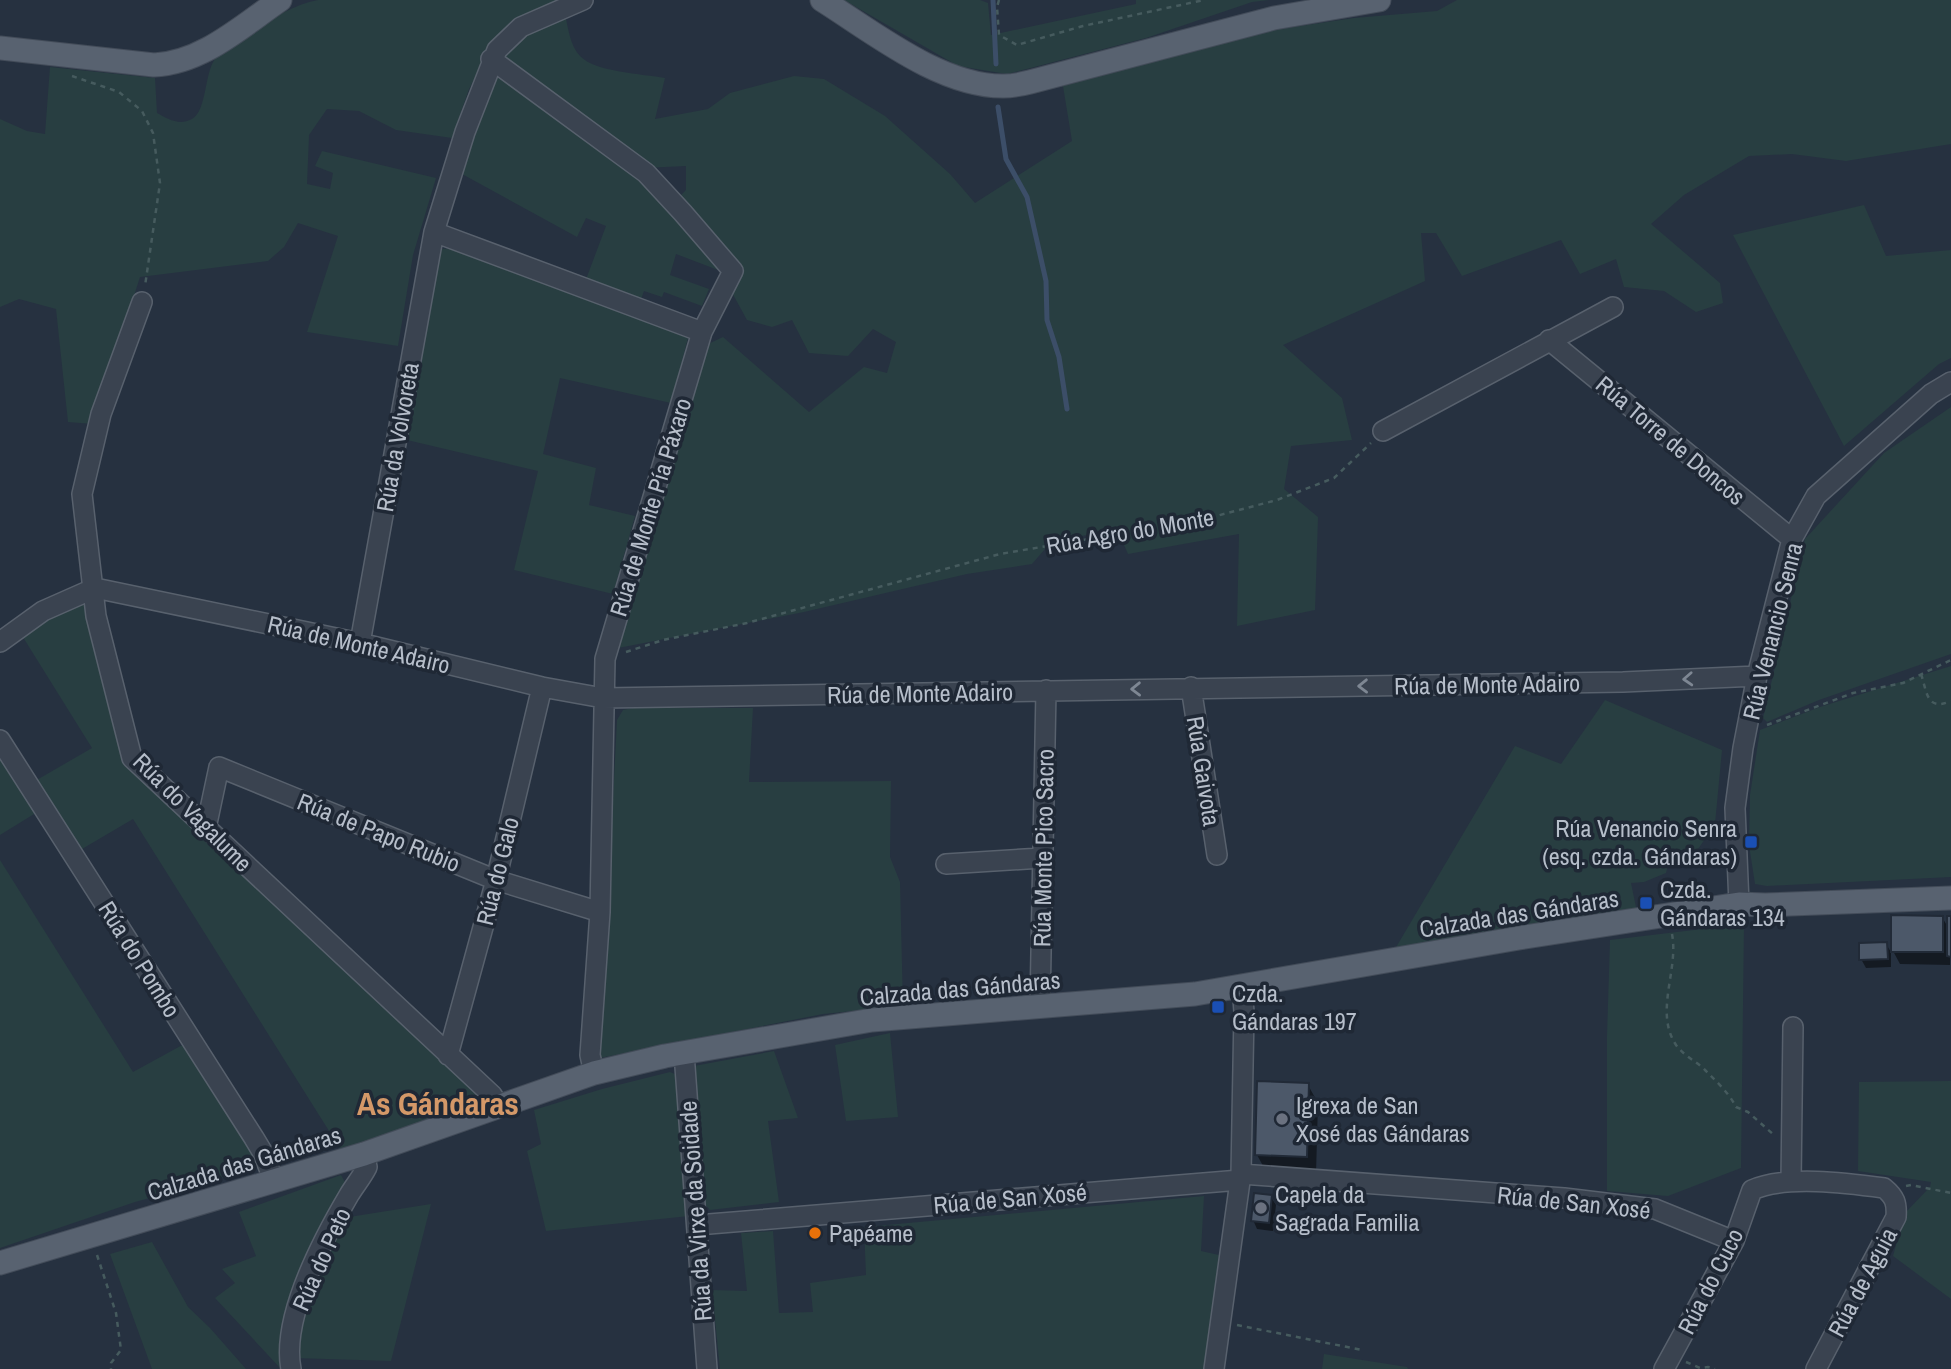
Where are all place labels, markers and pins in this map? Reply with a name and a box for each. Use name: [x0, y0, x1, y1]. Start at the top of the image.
place label: Rúa Venancio Senra (esq. czda. Gándaras): [1542, 812, 1737, 872]
marker: Rúa Venancio Senra (esq. czda. Gándaras): [1743, 834, 1759, 850]
place label: Czda. Gándaras 134: [1660, 873, 1785, 933]
marker: Czda. Gándaras 134: [1638, 895, 1654, 911]
place label: Czda. Gándaras 197: [1232, 977, 1357, 1037]
marker: Czda. Gándaras 197: [1210, 999, 1226, 1015]
place label: Igrexa de San Xosé das Gándaras: [1296, 1089, 1469, 1149]
marker: Igrexa de San Xosé das Gándaras: [1274, 1111, 1290, 1127]
place label: Capela da Sagrada Familia: [1275, 1178, 1420, 1238]
marker: Capela da Sagrada Familia: [1253, 1200, 1269, 1216]
place label: Papéame: [829, 1217, 913, 1249]
marker: Papéame: [807, 1225, 823, 1241]

